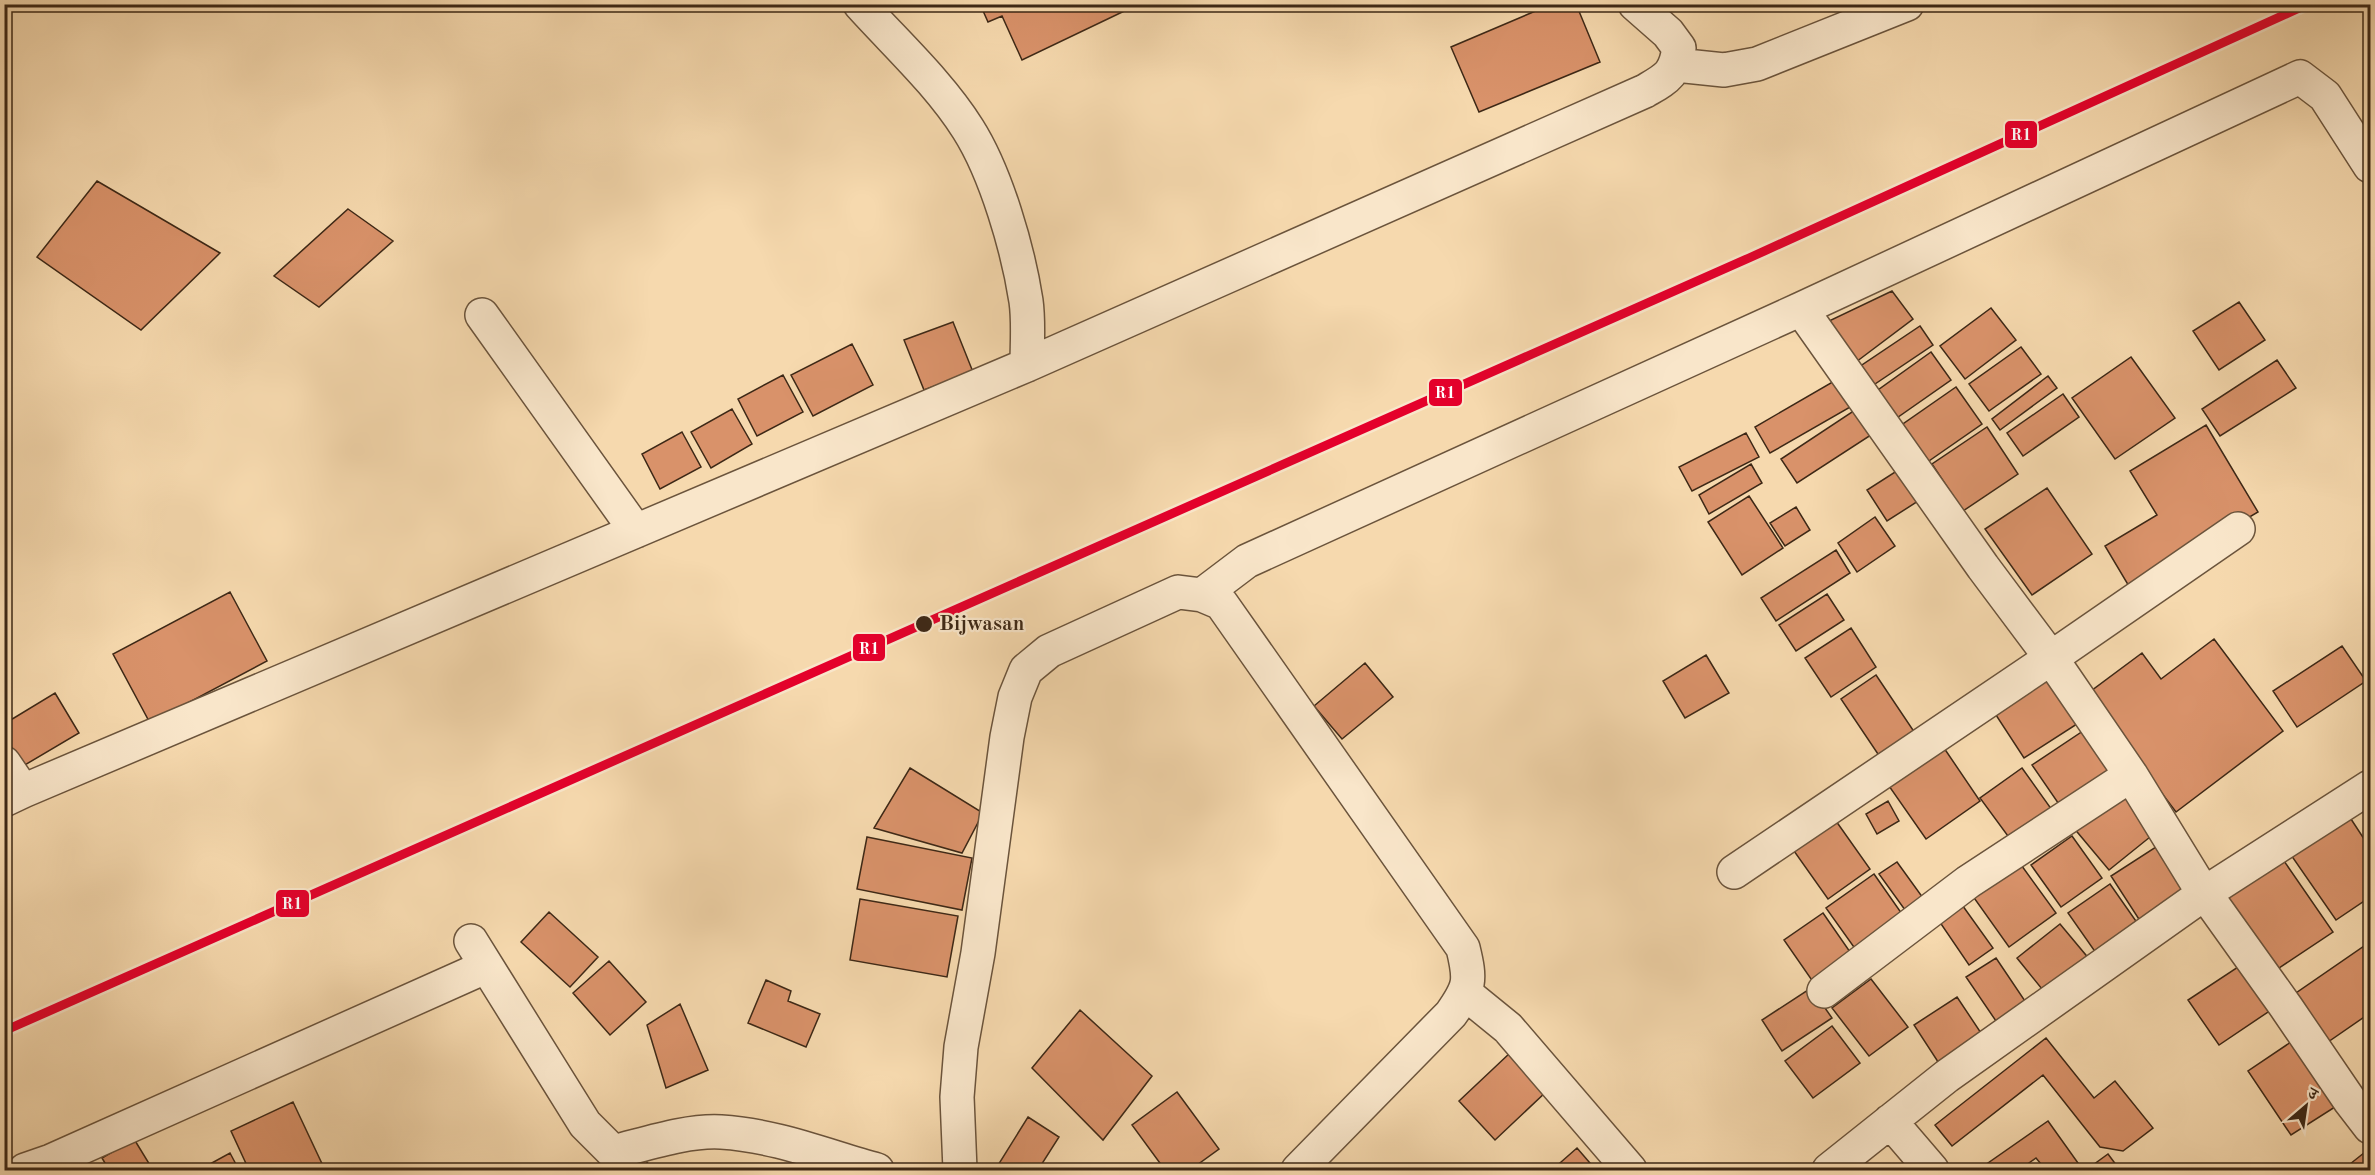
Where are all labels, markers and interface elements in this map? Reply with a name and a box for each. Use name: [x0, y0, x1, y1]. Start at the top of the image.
line badge: R1: [2004, 120, 2038, 149]
text: R1: [2011, 128, 2031, 144]
line badge: R1: [1428, 378, 1463, 407]
text: R1: [1435, 386, 1455, 402]
marker: Bijwasan: [914, 614, 934, 634]
place label: Bijwasan: [939, 614, 1024, 635]
line badge: R1: [852, 633, 886, 662]
text: R1: [859, 642, 879, 658]
line badge: R1: [275, 889, 310, 918]
text: R1: [282, 897, 302, 913]
north arrow: [2276, 1076, 2336, 1136]
text: उ: [2304, 1085, 2321, 1104]

